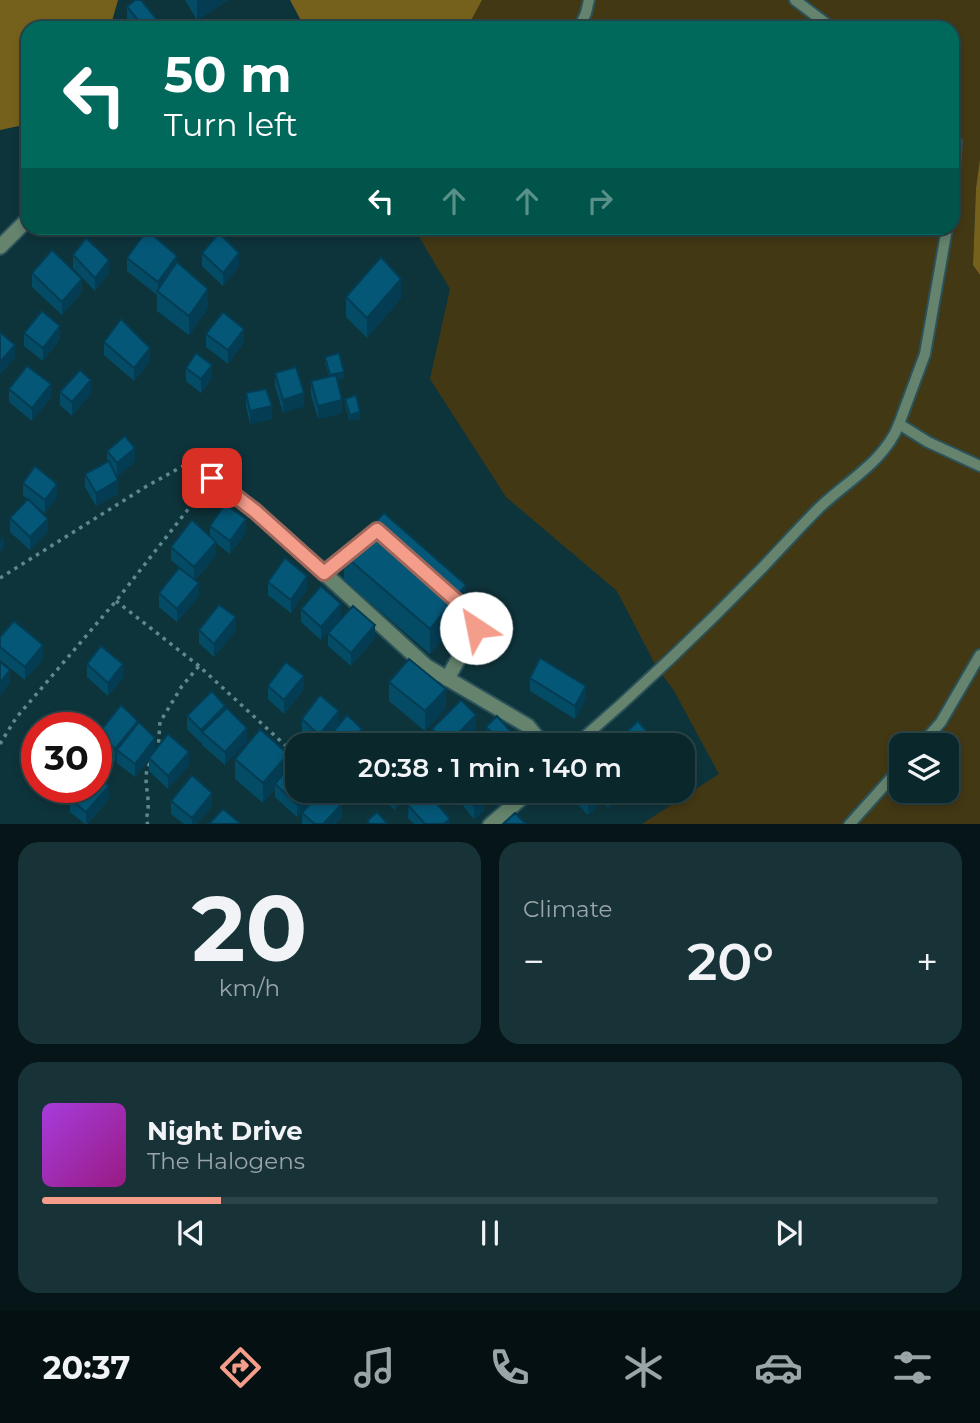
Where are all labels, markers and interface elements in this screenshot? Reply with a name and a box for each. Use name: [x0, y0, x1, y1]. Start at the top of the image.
text: 50 m: [164, 45, 292, 104]
icon: left: [49, 49, 140, 140]
text: Turn left: [164, 105, 298, 144]
icon: left: [362, 182, 400, 220]
icon: ahead: [435, 182, 473, 220]
icon: ahead: [508, 182, 546, 220]
icon: right: [581, 182, 619, 220]
pin: [182, 448, 242, 508]
icon: arrive: [193, 459, 231, 497]
position arrow: [439, 591, 513, 665]
speed limit sign: 30: [21, 712, 112, 803]
map controls: [889, 733, 959, 803]
button: layers: [889, 733, 959, 803]
text: 20:38 · 1 min · 140 m: [358, 752, 622, 784]
text: 20: [192, 873, 307, 984]
text: Climate: [523, 895, 612, 923]
text: 20°: [687, 930, 774, 993]
text: −: [523, 938, 545, 985]
text: +: [916, 938, 938, 985]
text: km/h: [219, 974, 280, 1002]
text: Night Drive: [147, 1115, 303, 1147]
text: The Halogens: [147, 1147, 305, 1175]
icon: previous: [172, 1214, 210, 1252]
icon: pause: [471, 1214, 509, 1252]
icon: next: [770, 1214, 808, 1252]
icon: directions: [216, 1343, 265, 1392]
icon: music: [350, 1343, 399, 1392]
icon: phone: [485, 1343, 534, 1392]
icon: climate: [619, 1343, 668, 1392]
icon: car: [754, 1343, 803, 1392]
icon: filters: [888, 1343, 937, 1392]
text: 20:37: [43, 1348, 130, 1387]

